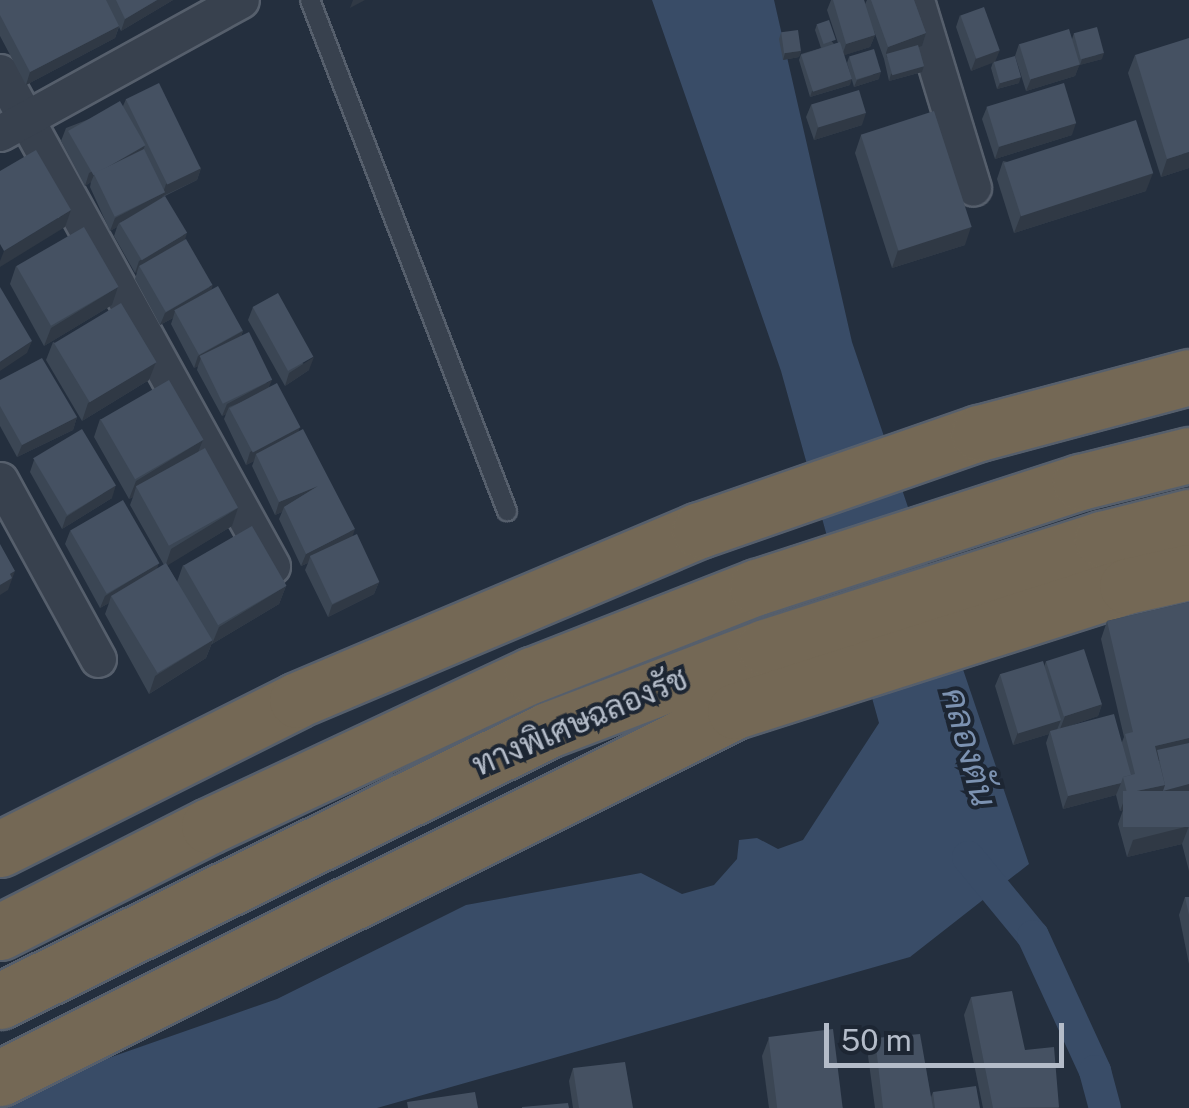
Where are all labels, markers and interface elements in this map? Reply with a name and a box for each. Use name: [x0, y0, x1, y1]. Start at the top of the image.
street label: ทางพิเศษฉลองรัช: [467, 659, 693, 785]
water label: คลองตัน: [933, 683, 1005, 811]
scale bar: [829, 1003, 1069, 1065]
text: 50 m: [841, 1022, 912, 1058]

